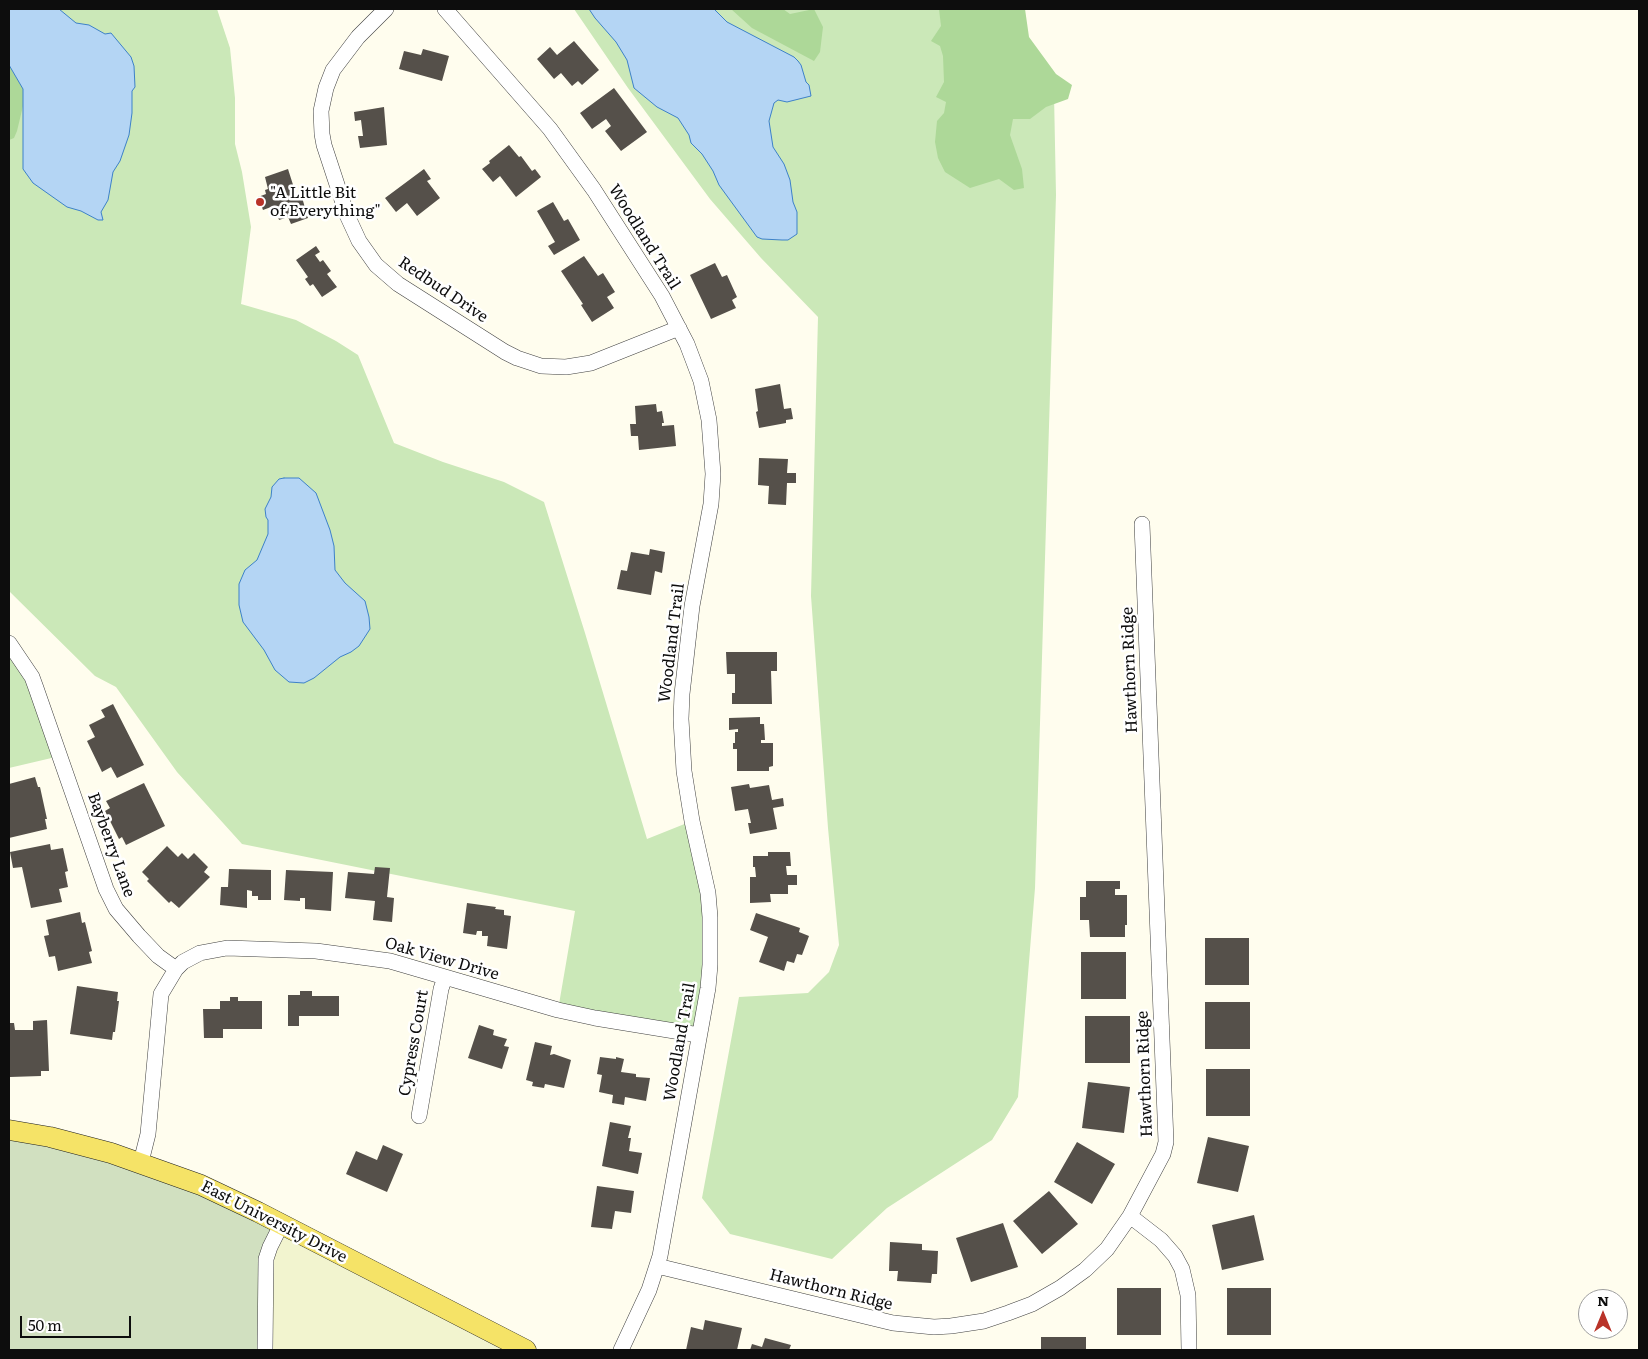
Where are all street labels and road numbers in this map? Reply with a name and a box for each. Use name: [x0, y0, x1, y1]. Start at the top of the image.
street label: Woodland Trail: [604, 181, 684, 293]
street label: Redbud Drive: [395, 253, 491, 327]
street label: Woodland Trail: [655, 582, 689, 704]
street label: Hawthorn Ridge: [1118, 607, 1142, 733]
street label: Bayberry Lane: [83, 790, 139, 900]
street label: Oak View Drive: [383, 934, 501, 984]
street label: Woodland Trail: [660, 981, 700, 1103]
street label: Cypress Court: [395, 988, 433, 1098]
street label: Hawthorn Ridge: [1133, 1011, 1157, 1137]
street label: East University Drive: [198, 1177, 350, 1267]
street label: Hawthorn Ridge: [767, 1265, 895, 1315]

